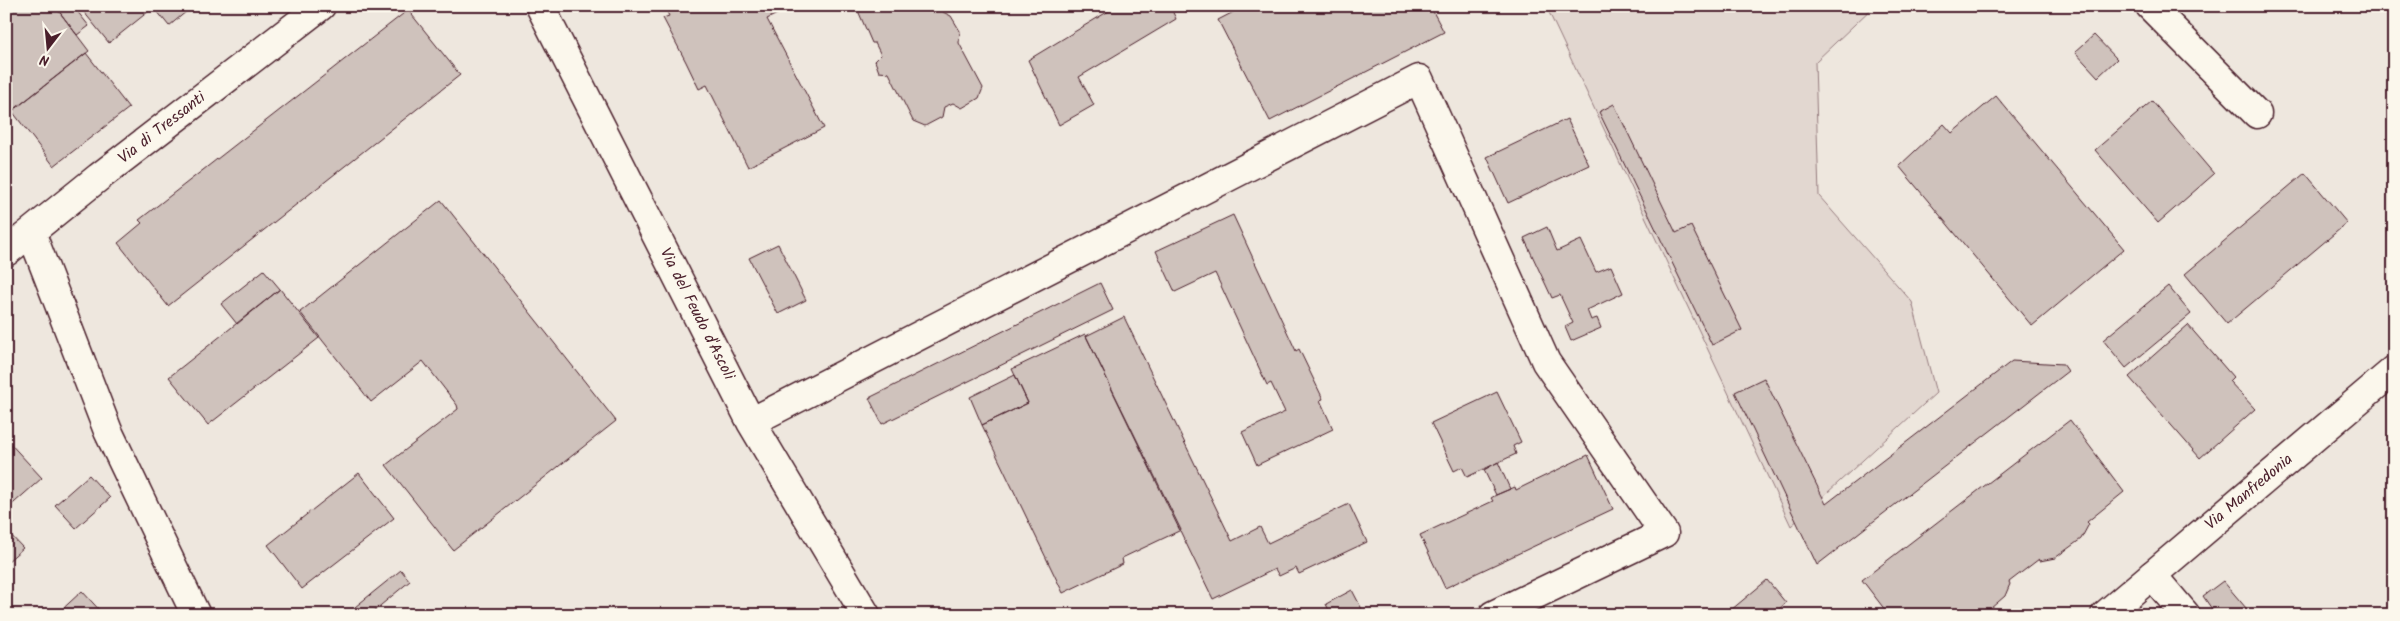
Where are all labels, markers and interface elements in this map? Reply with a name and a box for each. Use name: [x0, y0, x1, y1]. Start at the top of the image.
north arrow: [22, 22, 72, 72]
text: N: [37, 48, 52, 71]
street label: Via di Tressanti: [113, 85, 212, 170]
street label: Via del Feudo d'Ascoli: [653, 243, 742, 386]
street label: Via Manfredonia: [2199, 448, 2299, 536]

